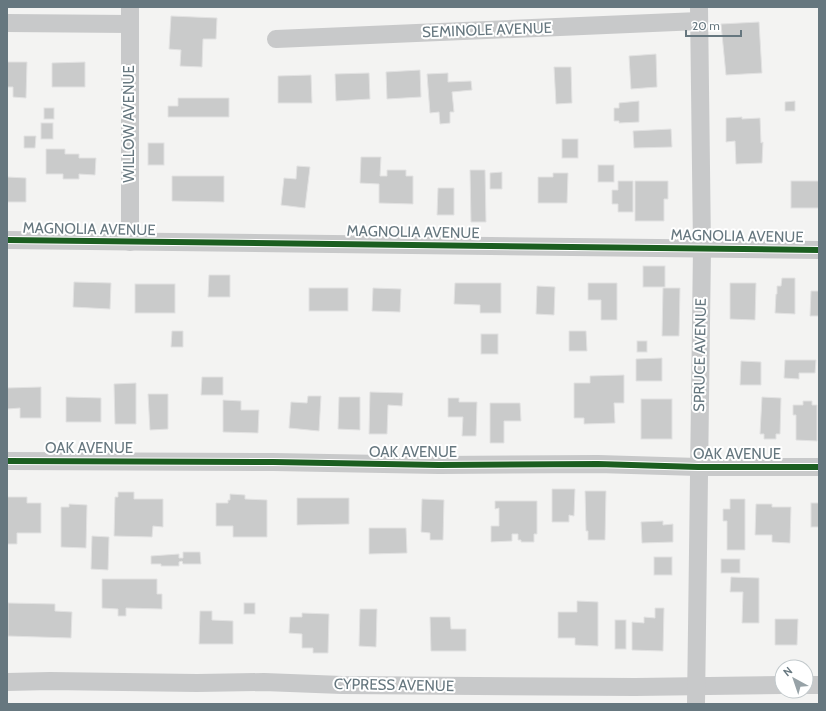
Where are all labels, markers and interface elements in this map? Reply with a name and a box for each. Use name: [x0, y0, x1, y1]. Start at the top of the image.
scale bar: [686, 12, 741, 38]
text: 20 m: [692, 18, 720, 33]
street label: SEMINOLE AVENUE: [422, 19, 552, 41]
street label: WILLOW AVENUE: [120, 65, 138, 183]
street label: MAGNOLIA AVENUE: [22, 219, 156, 239]
street label: MAGNOLIA AVENUE: [346, 222, 480, 242]
street label: MAGNOLIA AVENUE: [670, 226, 804, 246]
street label: SPRUCE AVENUE: [690, 298, 710, 412]
street label: OAK AVENUE: [45, 439, 133, 457]
street label: OAK AVENUE: [369, 443, 457, 461]
street label: OAK AVENUE: [693, 445, 781, 463]
north arrow: [774, 659, 814, 699]
text: N: [780, 663, 795, 679]
street label: CYPRESS AVENUE: [334, 675, 454, 695]

